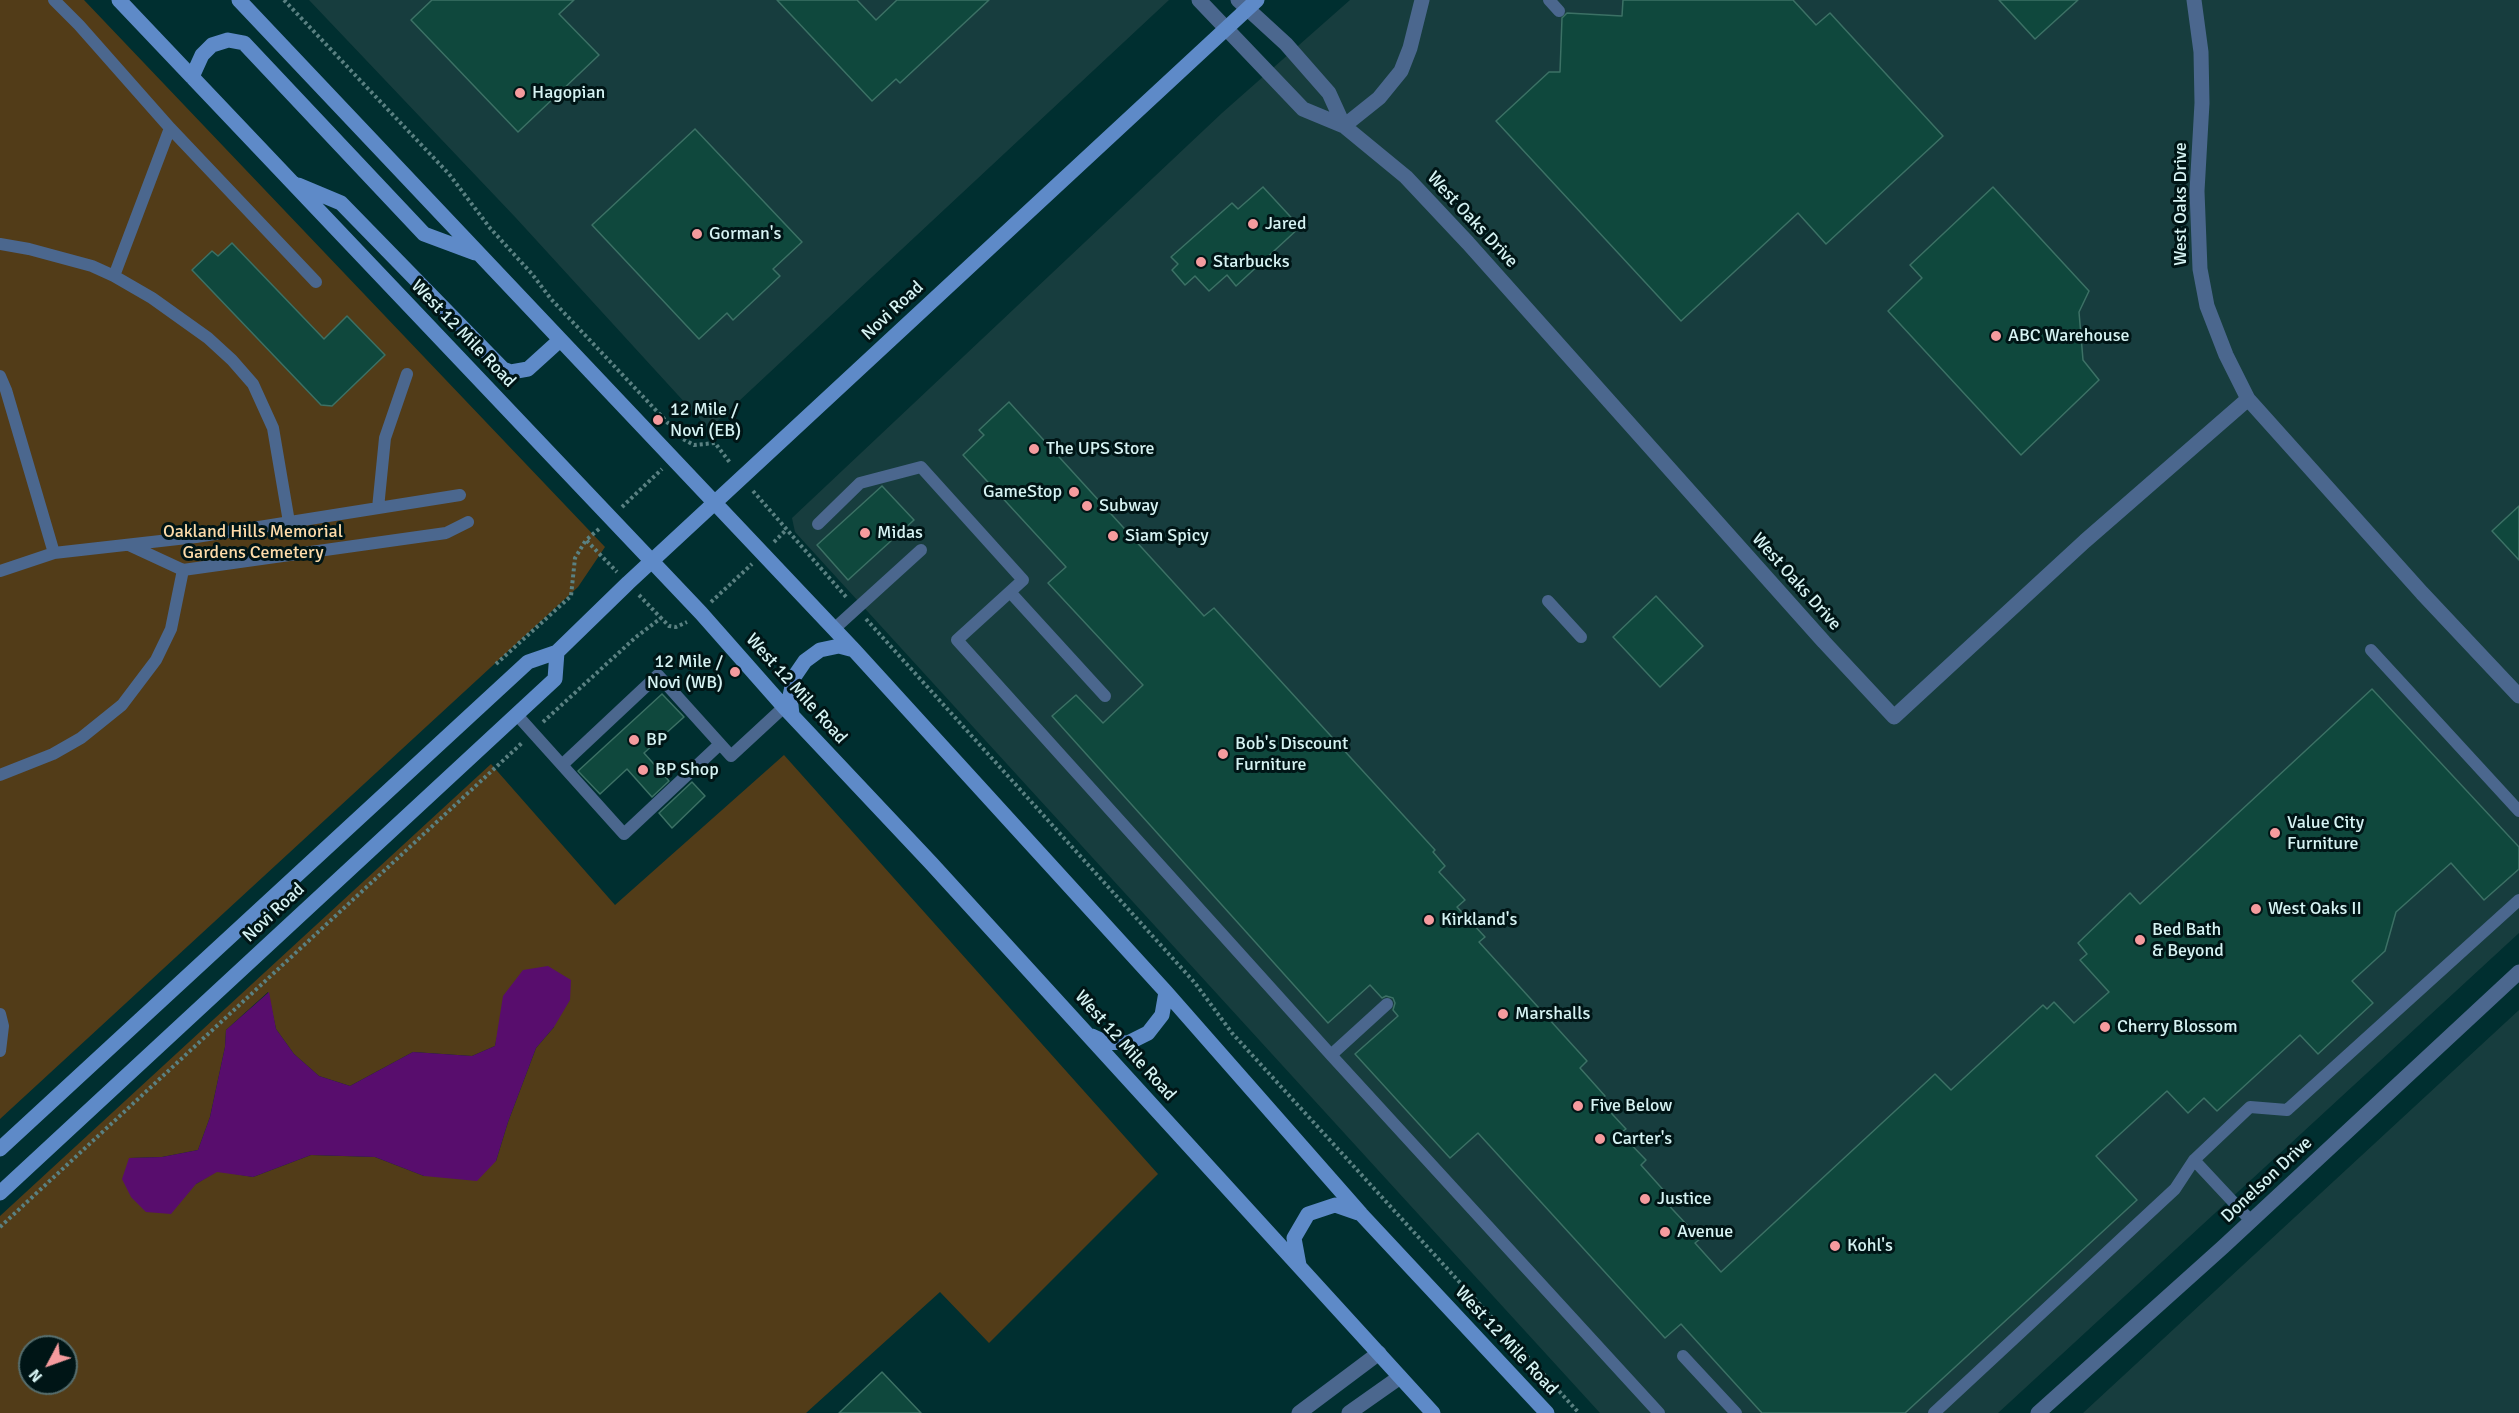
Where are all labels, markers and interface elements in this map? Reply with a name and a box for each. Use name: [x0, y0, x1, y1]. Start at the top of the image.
place label: Hagopian: [532, 82, 605, 104]
marker: Hagopian: [513, 86, 527, 100]
street label: West Oaks Drive: [2170, 142, 2192, 266]
street label: West Oaks Drive: [1422, 167, 1522, 273]
place label: Jared: [1265, 213, 1307, 235]
marker: Jared: [1246, 217, 1260, 231]
place label: Gorman's: [709, 223, 781, 245]
marker: Gorman's: [690, 227, 704, 241]
place label: Starbucks: [1213, 251, 1290, 273]
marker: Starbucks: [1194, 255, 1208, 269]
street label: West 12 Mile Road: [406, 276, 520, 392]
street label: Novi Road: [858, 277, 928, 345]
place label: ABC Warehouse: [2008, 325, 2130, 347]
marker: ABC Warehouse: [1989, 329, 2003, 343]
place label: 12 Mile / Novi (EB): [670, 399, 741, 442]
marker: 12 Mile / Novi (EB): [651, 413, 665, 427]
place label: The UPS Store: [1046, 438, 1155, 460]
marker: The UPS Store: [1027, 442, 1041, 456]
place label: GameStop: [983, 481, 1062, 503]
marker: GameStop: [1067, 485, 1081, 499]
place label: Subway: [1099, 495, 1158, 517]
marker: Subway: [1080, 499, 1094, 513]
park label: Oakland Hills Memorial Gardens Cemetery: [163, 521, 343, 564]
place label: Midas: [877, 522, 923, 544]
place label: Siam Spicy: [1125, 525, 1209, 547]
marker: Midas: [858, 526, 872, 540]
marker: Siam Spicy: [1106, 529, 1120, 543]
street label: West Oaks Drive: [1747, 529, 1845, 635]
street label: West 12 Mile Road: [741, 629, 851, 749]
place label: 12 Mile / Novi (WB): [647, 651, 723, 694]
marker: 12 Mile / Novi (WB): [728, 665, 742, 679]
place label: BP: [646, 729, 667, 751]
marker: BP: [627, 733, 641, 747]
place label: Bob's Discount Furniture: [1235, 733, 1348, 776]
marker: Bob's Discount Furniture: [1216, 747, 1230, 761]
place label: BP Shop: [655, 759, 719, 781]
marker: BP Shop: [636, 763, 650, 777]
place label: Value City Furniture: [2287, 812, 2364, 854]
marker: Value City Furniture: [2268, 826, 2282, 840]
street label: Novi Road: [239, 879, 309, 947]
place label: West Oaks II: [2268, 898, 2362, 920]
marker: West Oaks II: [2249, 902, 2263, 916]
place label: Kirkland's: [1441, 909, 1517, 931]
marker: Kirkland's: [1422, 913, 1436, 927]
place label: Bed Bath & Beyond: [2152, 919, 2224, 962]
marker: Bed Bath & Beyond: [2133, 933, 2147, 947]
street label: West 12 Mile Road: [1070, 986, 1180, 1106]
place label: Marshalls: [1515, 1003, 1590, 1025]
marker: Marshalls: [1496, 1007, 1510, 1021]
place label: Cherry Blossom: [2117, 1016, 2238, 1038]
marker: Cherry Blossom: [2098, 1020, 2112, 1034]
place label: Five Below: [1590, 1095, 1672, 1117]
marker: Five Below: [1571, 1099, 1585, 1113]
place label: Carter's: [1612, 1128, 1672, 1150]
marker: Carter's: [1593, 1132, 1607, 1146]
street label: Donelson Drive: [2217, 1132, 2317, 1228]
place label: Justice: [1657, 1188, 1712, 1210]
marker: Justice: [1638, 1192, 1652, 1206]
place label: Avenue: [1677, 1221, 1733, 1243]
marker: Avenue: [1658, 1225, 1672, 1239]
place label: Kohl's: [1847, 1235, 1893, 1257]
marker: Kohl's: [1828, 1239, 1842, 1253]
street label: West 12 Mile Road: [1450, 1282, 1562, 1400]
north arrow: [18, 1335, 78, 1395]
text: N: [25, 1365, 47, 1386]

